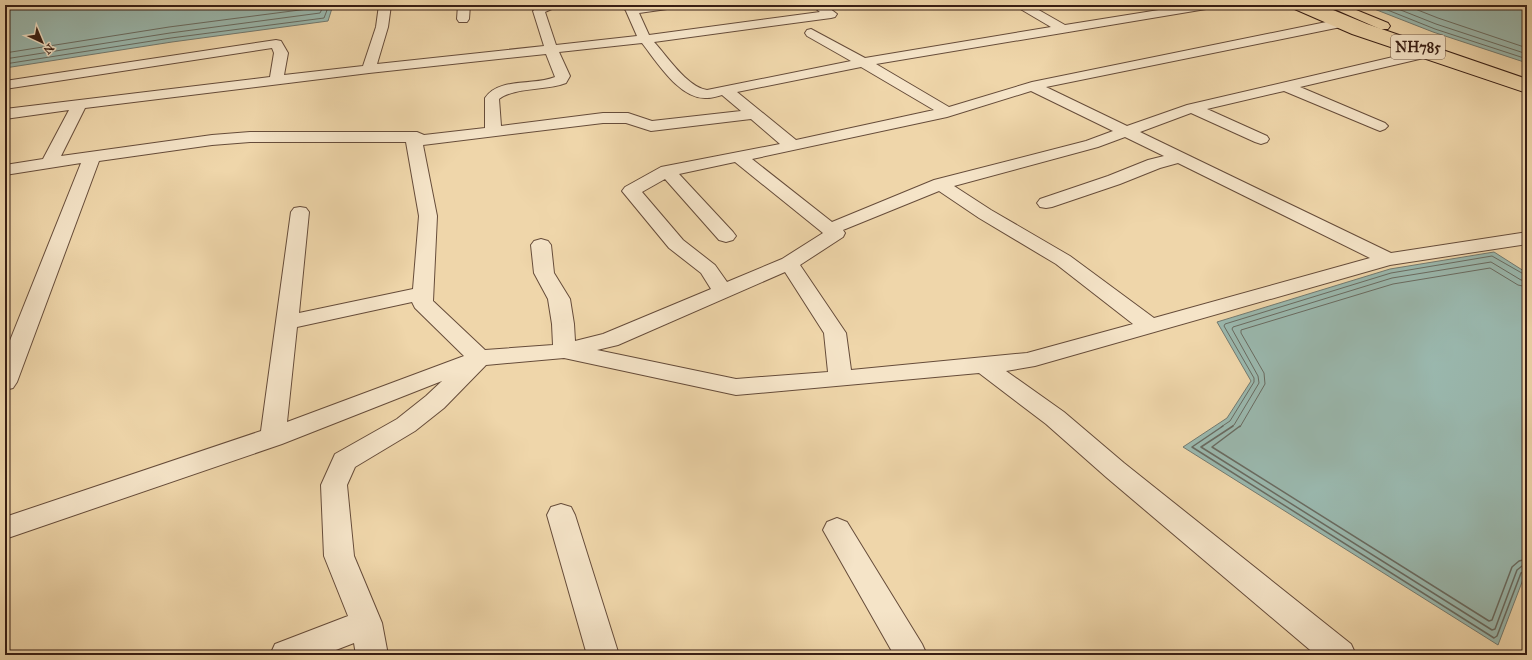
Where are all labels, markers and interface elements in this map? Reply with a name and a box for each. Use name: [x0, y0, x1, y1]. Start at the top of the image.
north arrow: [22, 22, 62, 62]
road number: NH785: [1391, 35, 1445, 59]
text: N: [40, 41, 56, 57]

